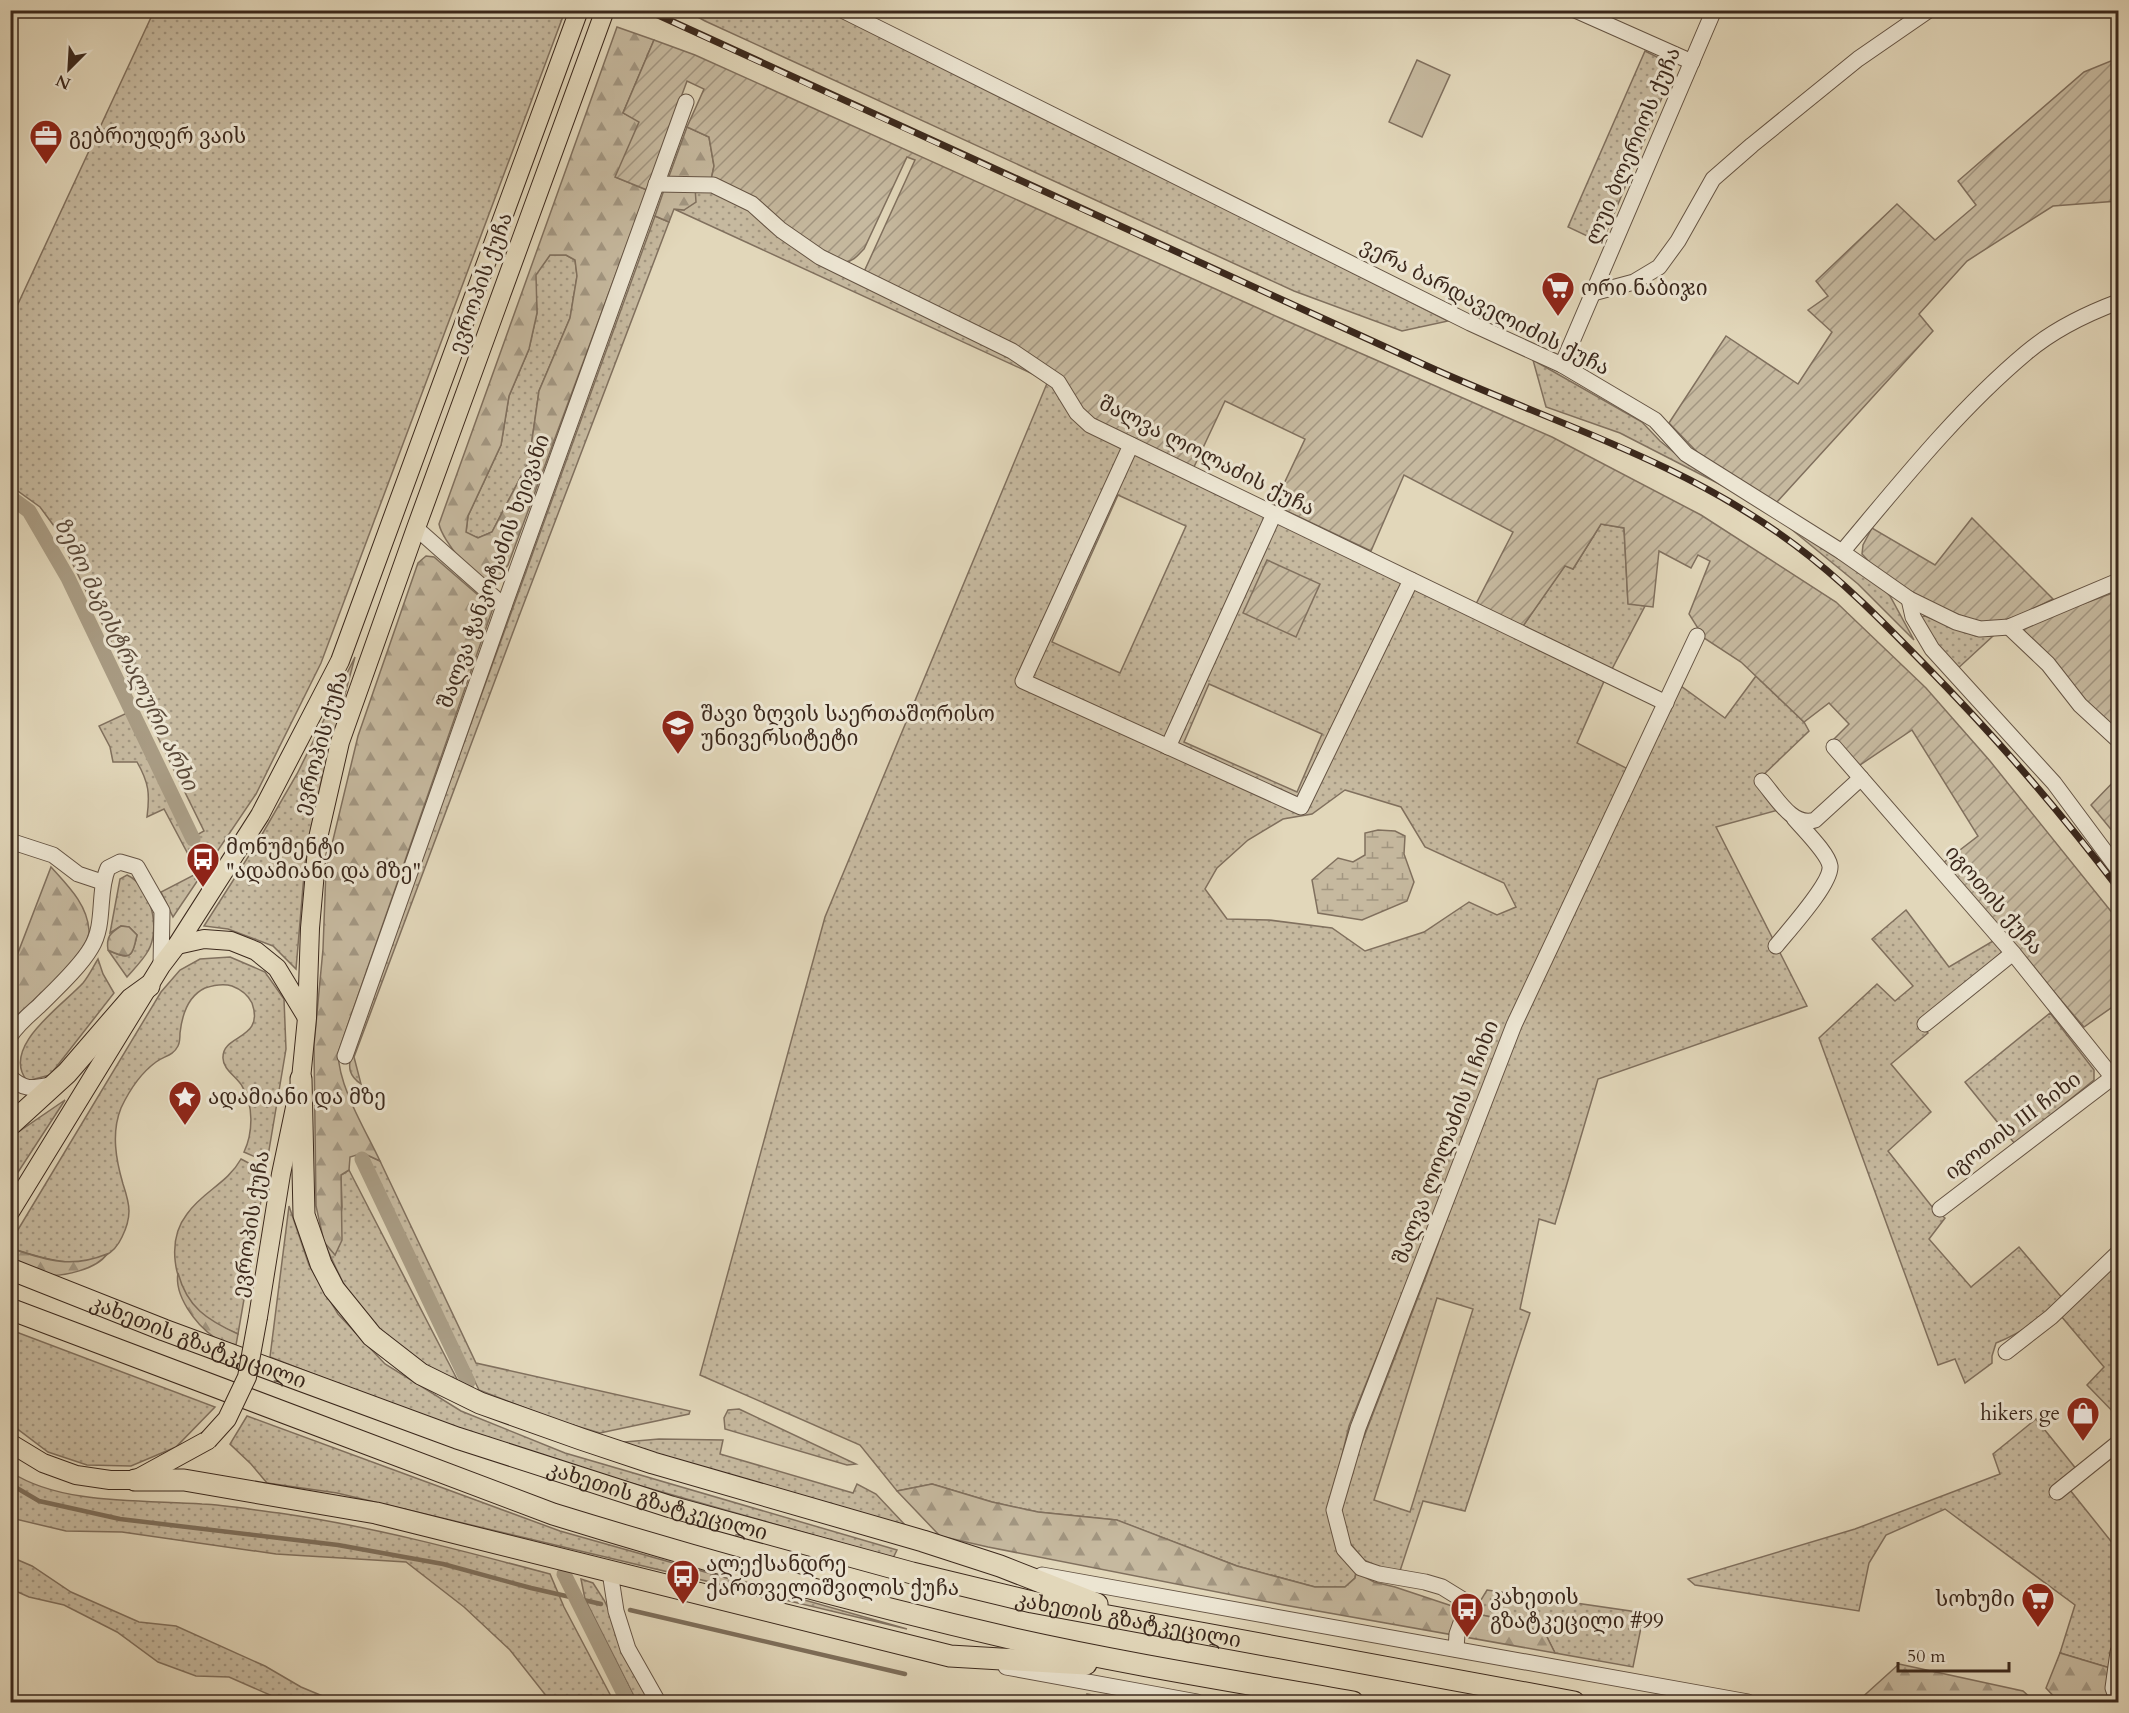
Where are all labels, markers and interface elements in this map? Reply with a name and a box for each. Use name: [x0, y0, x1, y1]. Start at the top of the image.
north arrow: [39, 39, 99, 99]
street label: ლუი ბლერიოს ქუჩა: [1578, 43, 1688, 249]
text: N: [52, 69, 74, 95]
office icon: გებრიუდერ ვაის: [28, 118, 64, 165]
place label: გებრიუდერ ვაის: [69, 122, 246, 151]
street label: ევროპის ქუჩა: [442, 208, 520, 358]
street label: ვერა ბარდაველიძის ქუჩა: [1355, 231, 1615, 383]
supermarket icon: ორი ნაბიჯი: [1540, 270, 1576, 317]
place label: ორი ნაბიჯი: [1581, 274, 1708, 303]
street label: შალვა ლოლაძის ქუჩა: [1094, 389, 1320, 523]
street label: შალვა ჭანკოტაძის ხეივანი: [431, 430, 557, 712]
water label: ზემო მაგისტრალური არხი: [47, 513, 206, 797]
street label: ევროპის ქუჩა: [287, 668, 355, 818]
place label: შავი ზღვის საერთაშორისო უნივერსიტეტი: [701, 700, 995, 753]
school or university icon: შავი ზღვის საერთაშორისო უნივერსიტეტი: [660, 708, 696, 755]
place label: მონუმენტი "ადამიანი და მზე": [226, 833, 421, 886]
street label: იგოთის ქუჩა: [1938, 839, 2050, 961]
bus stop icon: მონუმენტი "ადამიანი და მზე": [185, 841, 221, 888]
street label: შალვა ლოლაძის II ჩიხი: [1386, 1016, 1506, 1268]
street label: იგოთის III ჩიხი: [1939, 1065, 2087, 1187]
place icon: ადამიანი და მზე: [167, 1079, 203, 1126]
place label: ადამიანი და მზე: [208, 1083, 386, 1112]
street label: ევროპის ქუჩა: [225, 1149, 277, 1299]
street label: კახეთის გზატკეცილი: [86, 1288, 311, 1396]
shop icon: hikers ge: [2065, 1395, 2101, 1442]
place label: hikers ge: [1980, 1399, 2060, 1428]
street label: კახეთის გზატკეცილი: [544, 1454, 771, 1547]
place label: ალექსანდრე ქართველიშვილის ქუჩა: [706, 1550, 959, 1603]
bus stop icon: ალექსანდრე ქართველიშვილის ქუჩა: [665, 1558, 701, 1605]
supermarket icon: სოხუმი: [2020, 1581, 2056, 1628]
place label: კახეთის გზატკეცილი #99: [1490, 1583, 1664, 1636]
street label: კახეთის გზატკეცილი: [1012, 1584, 1244, 1655]
place label: სოხუმი: [1935, 1585, 2015, 1614]
bus stop icon: კახეთის გზატკეცილი #99: [1449, 1591, 1485, 1638]
scale bar: [1898, 1635, 2009, 1673]
text: 50 m: [1907, 1644, 1946, 1669]

